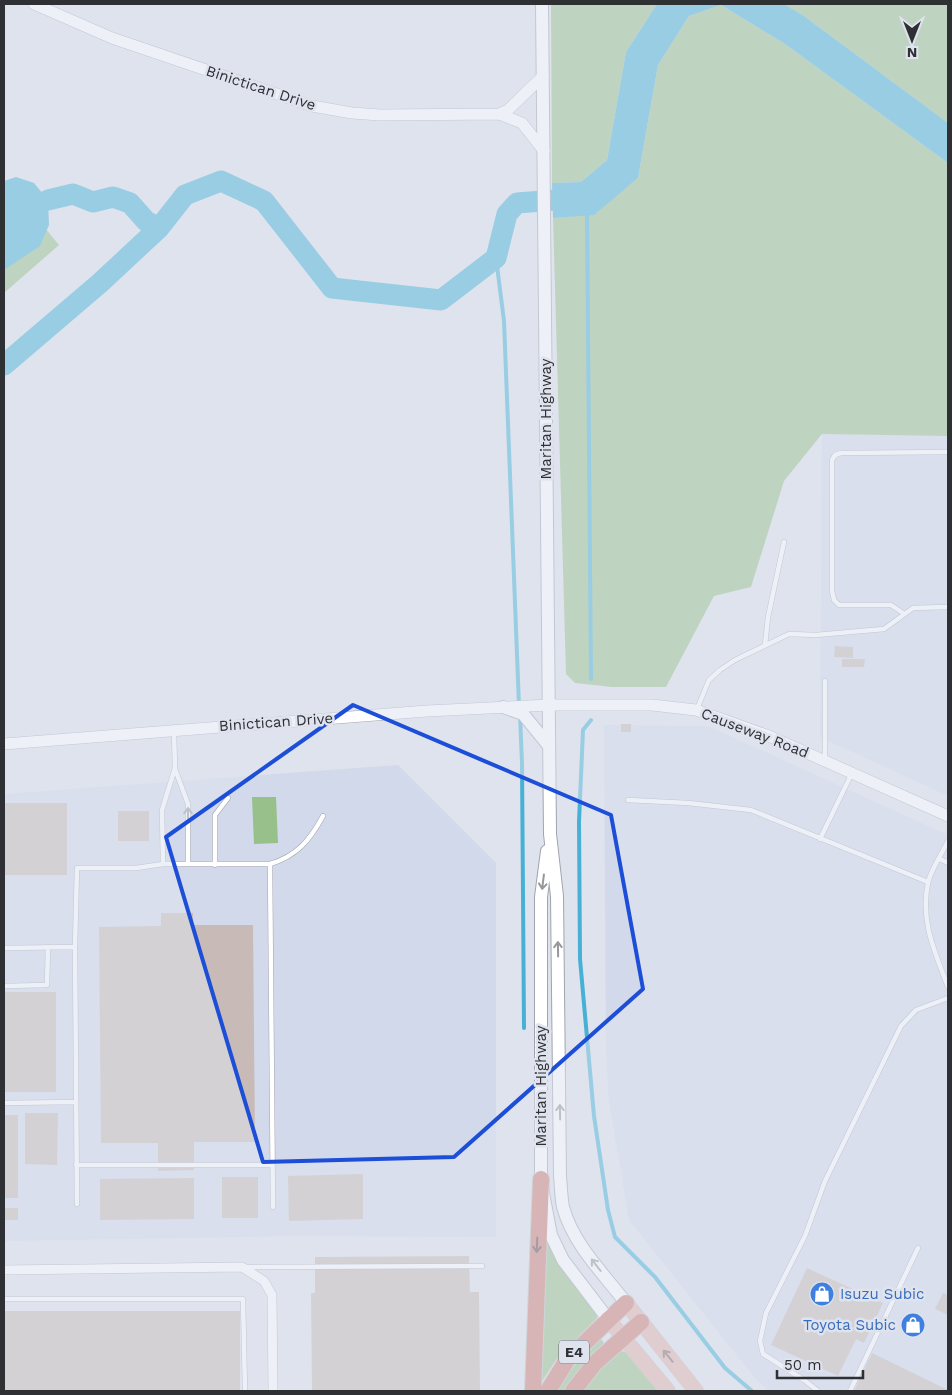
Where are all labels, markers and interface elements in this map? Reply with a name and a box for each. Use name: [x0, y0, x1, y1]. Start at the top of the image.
north arrow: [887, 15, 937, 65]
text: N: [907, 45, 917, 61]
street label: Binictican Drive: [204, 62, 318, 114]
street label: Maritan Highway: [537, 358, 555, 479]
street label: Causeway Road: [699, 704, 811, 762]
street label: Binictican Drive: [218, 709, 334, 735]
one-way arrow: [183, 807, 193, 824]
one-way arrow: [538, 874, 548, 890]
one-way arrow: [553, 941, 563, 958]
street label: Maritan Highway: [532, 1025, 550, 1146]
one-way arrow: [555, 1104, 565, 1120]
one-way arrow: [532, 1236, 542, 1253]
one-way arrow: [590, 1259, 601, 1272]
shop icon: Isuzu Subic: [809, 1281, 835, 1307]
place label: Isuzu Subic: [840, 1285, 924, 1303]
shop icon: Toyota Subic: [900, 1312, 926, 1338]
place label: Toyota Subic: [803, 1316, 896, 1334]
road number: E4: [559, 1340, 589, 1364]
scale bar: [777, 1348, 863, 1380]
one-way arrow: [663, 1350, 674, 1363]
text: 50 m: [784, 1356, 821, 1374]

